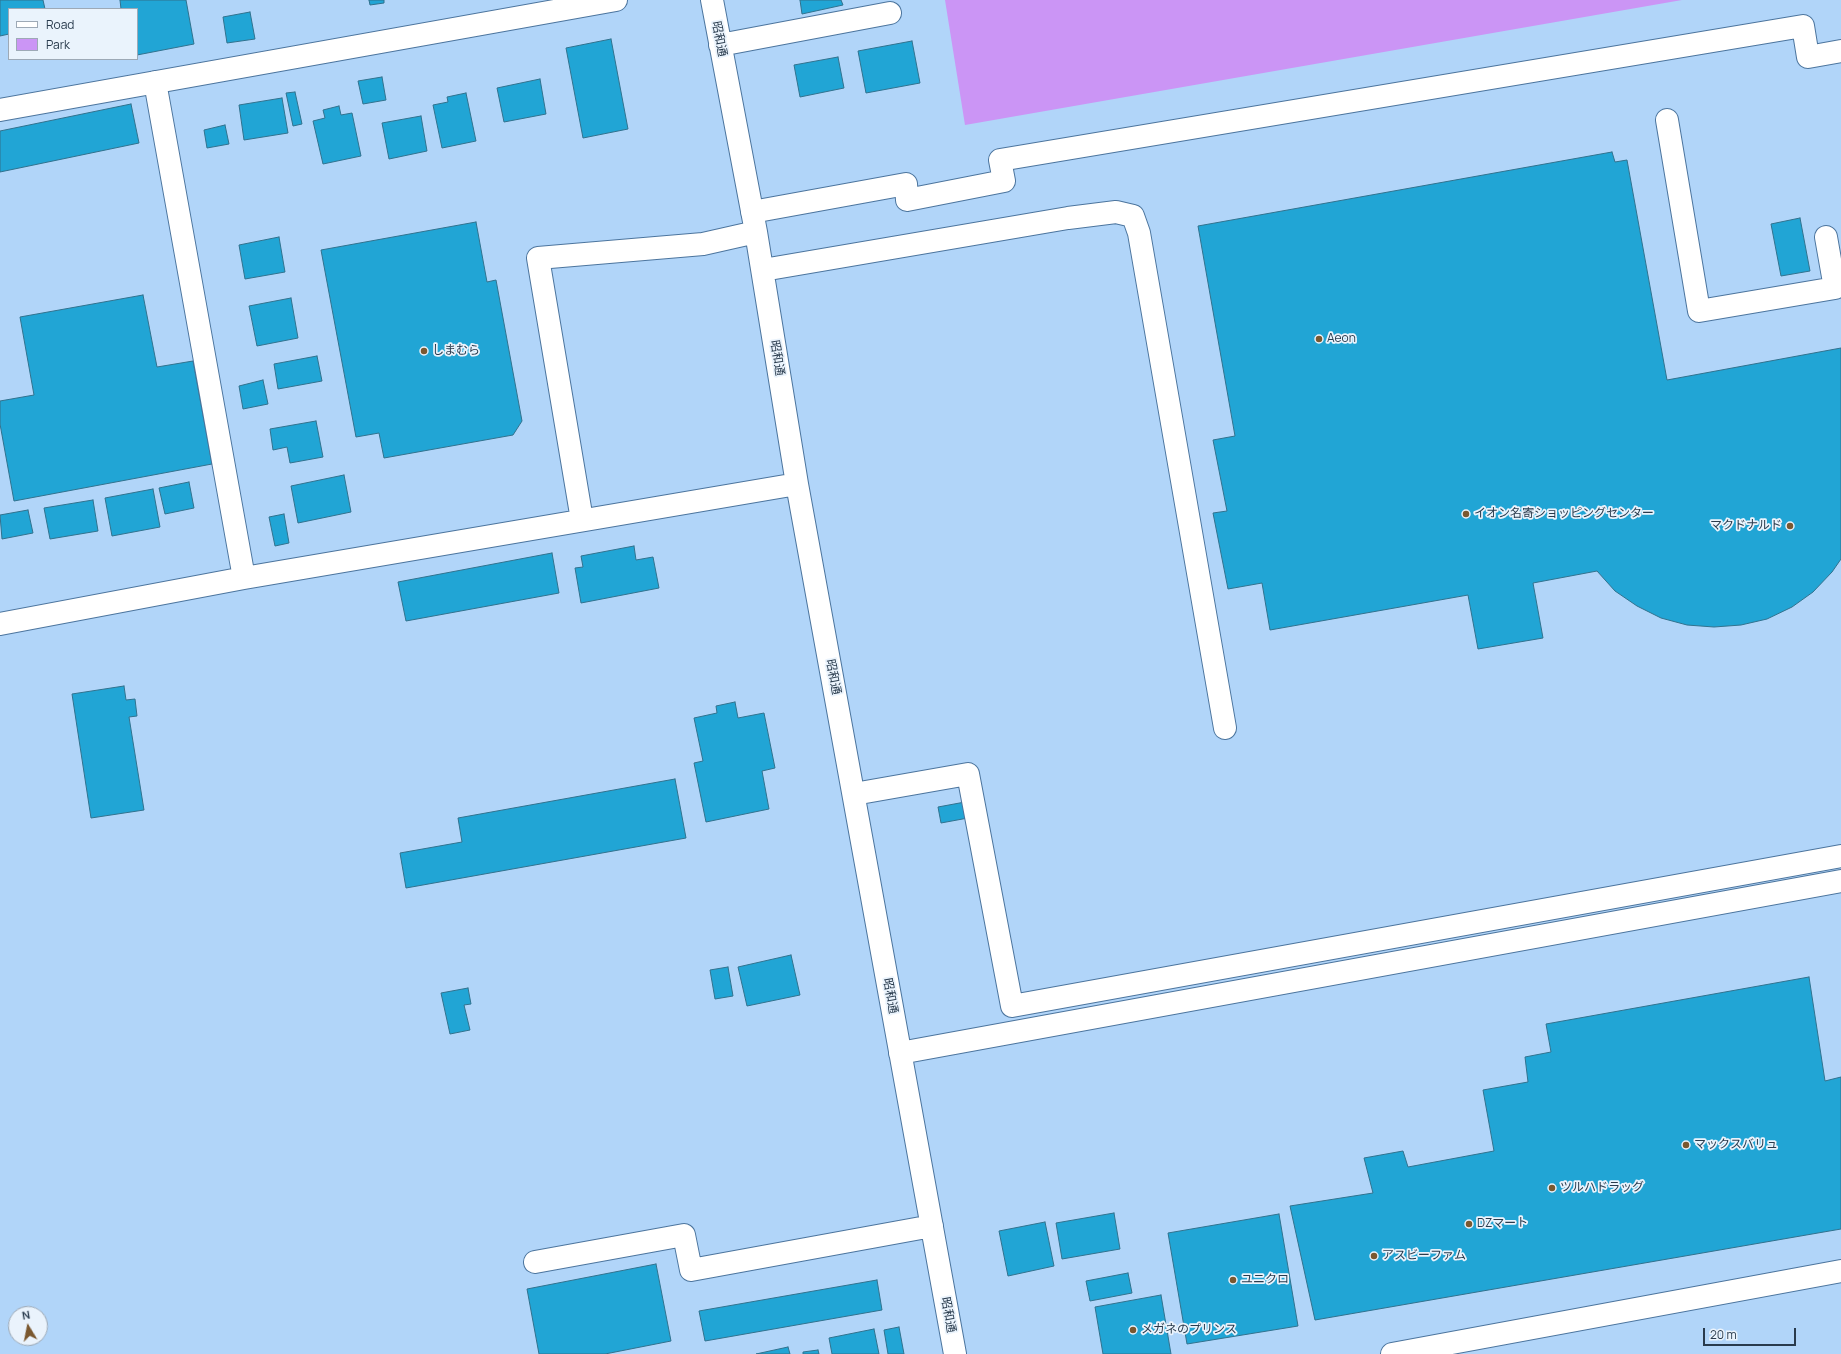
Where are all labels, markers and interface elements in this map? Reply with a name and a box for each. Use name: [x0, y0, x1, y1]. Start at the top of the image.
legend: [8, 8, 138, 60]
text: Road: [46, 16, 74, 33]
street label: 昭和通: [708, 20, 730, 58]
text: Park: [46, 36, 70, 53]
place label: Aeon: [1327, 332, 1356, 346]
marker: Aeon: [1314, 334, 1324, 344]
street label: 昭和通: [767, 339, 787, 377]
place label: しまむら: [432, 344, 480, 358]
marker: しまむら: [419, 346, 429, 356]
place label: イオン名寄ショッピングセンター: [1474, 507, 1654, 521]
marker: イオン名寄ショッピングセンター: [1461, 509, 1471, 519]
place label: マクドナルド: [1710, 519, 1782, 533]
marker: マクドナルド: [1785, 521, 1795, 531]
street label: 昭和通: [822, 658, 844, 696]
street label: 昭和通: [880, 977, 900, 1015]
place label: マックスバリュ: [1694, 1138, 1778, 1152]
marker: マックスバリュ: [1681, 1140, 1691, 1150]
place label: ツルハドラッグ: [1560, 1181, 1644, 1195]
marker: ツルハドラッグ: [1547, 1183, 1557, 1193]
place label: DZマート: [1477, 1217, 1528, 1231]
marker: DZマート: [1464, 1219, 1474, 1229]
place label: アスビーファム: [1382, 1249, 1466, 1263]
marker: アスビーファム: [1369, 1251, 1379, 1261]
place label: ユニクロ: [1241, 1273, 1289, 1287]
marker: ユニクロ: [1228, 1275, 1238, 1285]
street label: 昭和通: [938, 1296, 958, 1334]
north arrow: [8, 1306, 48, 1346]
text: N: [21, 1307, 31, 1323]
scale bar: [1705, 1320, 1798, 1346]
place label: メガネのプリンス: [1141, 1323, 1237, 1337]
marker: メガネのプリンス: [1128, 1325, 1138, 1335]
text: 20 m: [1710, 1326, 1737, 1343]

